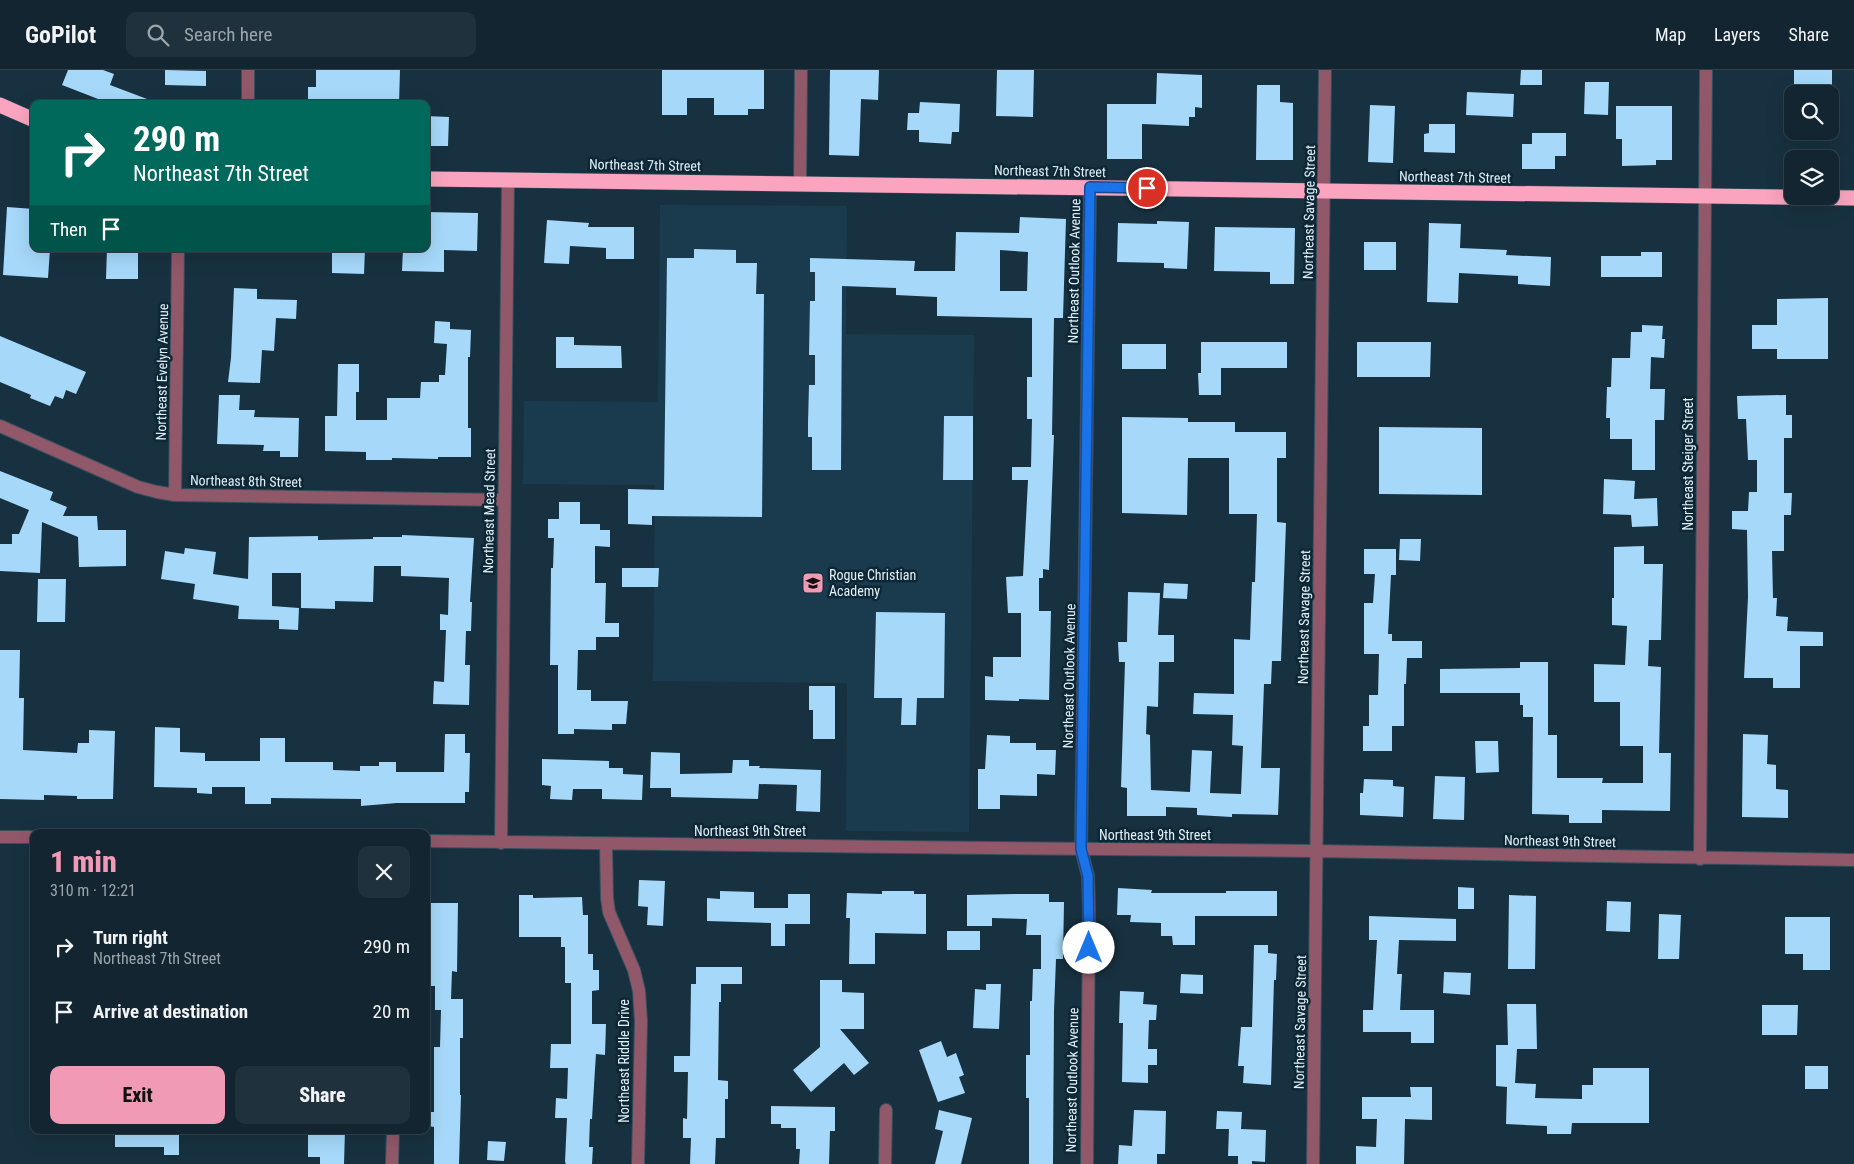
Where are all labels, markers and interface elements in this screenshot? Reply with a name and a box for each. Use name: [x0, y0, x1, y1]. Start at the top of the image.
search box: [126, 12, 476, 57]
text: GoPilot: [25, 21, 96, 49]
icon: search: [144, 21, 172, 49]
text: Search here: [184, 23, 272, 46]
text: Map: [1655, 24, 1686, 45]
text: Layers: [1714, 24, 1761, 45]
text: Share: [1789, 24, 1829, 45]
map controls: [1784, 85, 1839, 205]
button: search: [1784, 85, 1839, 140]
text: 290 m: [133, 119, 220, 160]
icon: right: [50, 120, 115, 185]
street label: Northeast Savage Street: [1300, 145, 1318, 279]
button: layers: [1784, 150, 1839, 205]
street label: Northeast 7th Street: [589, 156, 701, 174]
text: Northeast 7th Street: [133, 161, 309, 186]
street label: Northeast 7th Street: [994, 162, 1106, 180]
pin: [1126, 167, 1168, 209]
street label: Northeast 7th Street: [1399, 168, 1511, 186]
icon: arrive: [1133, 174, 1161, 202]
street label: Northeast Outlook Avenue: [1065, 198, 1083, 343]
icon: arrive: [97, 215, 125, 243]
text: Then: [50, 218, 87, 241]
street label: Northeast Evelyn Avenue: [153, 303, 171, 441]
street label: Northeast Steiger Street: [1680, 397, 1696, 531]
street label: Northeast Mead Street: [480, 448, 498, 574]
street label: Northeast 8th Street: [190, 472, 302, 490]
street label: Northeast Savage Street: [1295, 550, 1313, 684]
place label: Rogue Christian Academy: [829, 567, 916, 599]
school or university icon: Rogue Christian Academy: [801, 571, 825, 595]
street label: Northeast Outlook Avenue: [1060, 603, 1078, 748]
street label: Northeast 9th Street: [694, 823, 806, 839]
street label: Northeast 9th Street: [1099, 827, 1211, 843]
street label: Northeast 9th Street: [1504, 832, 1616, 850]
text: 1 min: [50, 844, 117, 879]
button: close: [358, 846, 410, 898]
text: 310 m · 12:21: [50, 881, 136, 900]
position arrow: [1062, 921, 1114, 973]
text: Turn right: [93, 926, 168, 949]
icon: right: [50, 933, 78, 961]
text: 290 m: [363, 935, 410, 958]
text: Northeast 7th Street: [93, 949, 221, 968]
street label: Northeast Savage Street: [1291, 955, 1309, 1089]
icon: arrive: [50, 998, 78, 1026]
street label: Northeast Riddle Drive: [616, 999, 632, 1123]
text: Arrive at destination: [93, 1000, 248, 1023]
text: 20 m: [373, 1000, 410, 1023]
street label: Northeast Outlook Avenue: [1063, 1007, 1081, 1152]
button: Exit: [50, 1066, 225, 1124]
button: Share: [235, 1066, 410, 1124]

